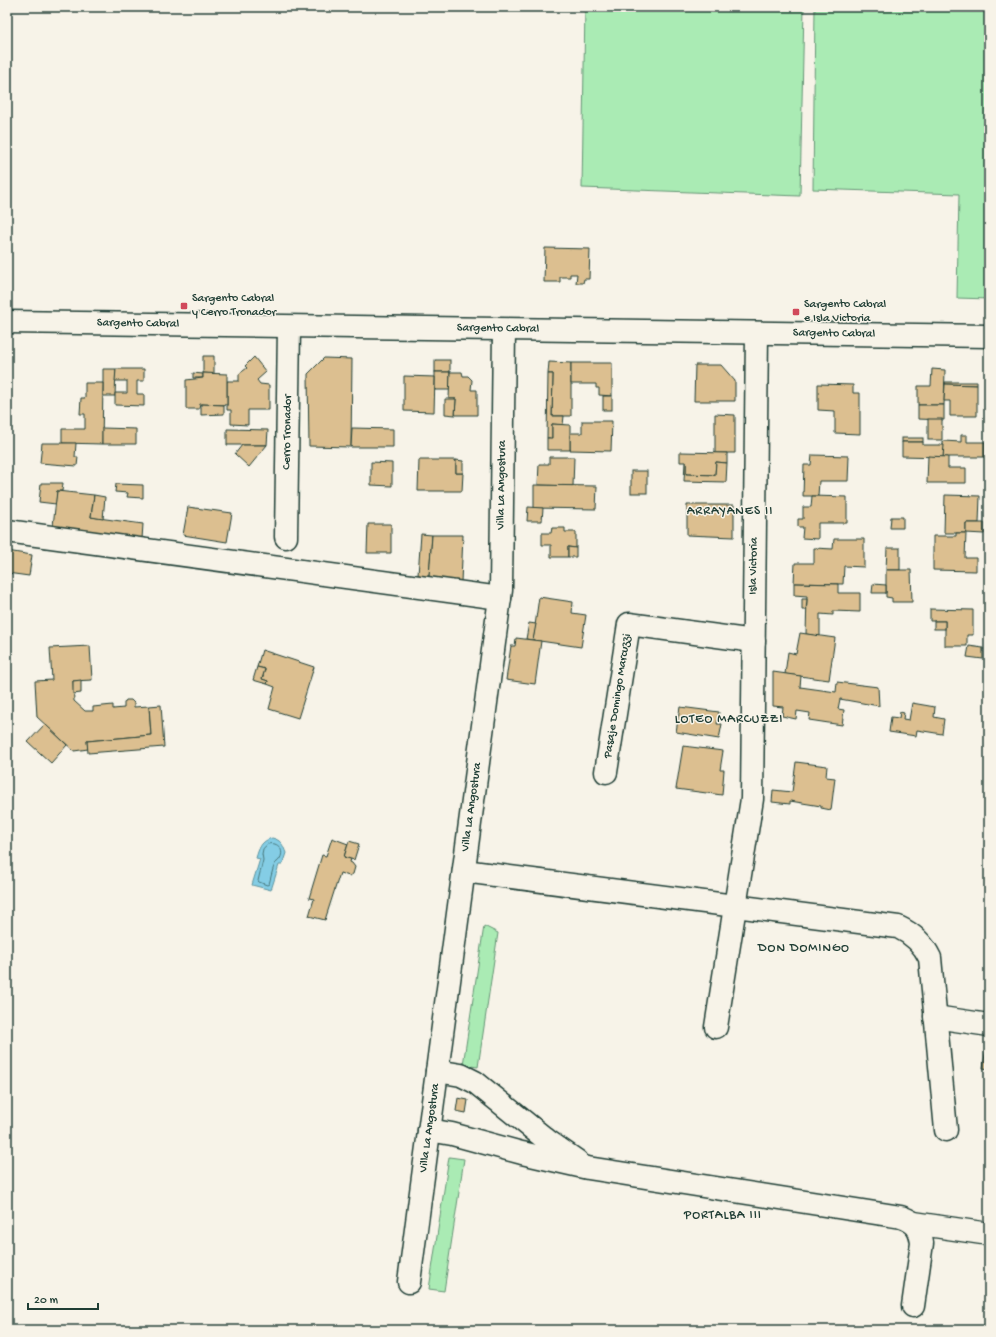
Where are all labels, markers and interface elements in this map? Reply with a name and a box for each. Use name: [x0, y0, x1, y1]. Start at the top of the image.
place label: Sargento Cabral y Cerro Tronador: [192, 292, 278, 320]
place label: Sargento Cabral e Isla Victoria: [804, 298, 887, 326]
marker: Sargento Cabral y Cerro Tronador: [179, 301, 189, 311]
marker: Sargento Cabral e Isla Victoria: [791, 307, 801, 317]
street label: Sargento Cabral: [97, 316, 180, 332]
street label: Sargento Cabral: [457, 321, 540, 337]
street label: Sargento Cabral: [793, 326, 876, 342]
street label: Cerro Tronador: [280, 393, 296, 470]
street label: Villa La Angostura: [494, 440, 510, 531]
district label: ARRAYANES II: [687, 504, 773, 519]
street label: Isla Victoria: [746, 537, 762, 595]
street label: Pasaje Domingo Marcuzzi: [601, 632, 635, 760]
district label: LOTEO MARCUZZI: [675, 712, 783, 727]
street label: Villa La Angostura: [459, 761, 485, 853]
district label: DON DOMINGO: [757, 941, 850, 956]
street label: Villa La Angostura: [417, 1082, 443, 1174]
district label: PORTALBA III: [683, 1208, 762, 1223]
scale bar: [28, 1285, 98, 1311]
text: 20 m: [34, 1294, 59, 1308]

